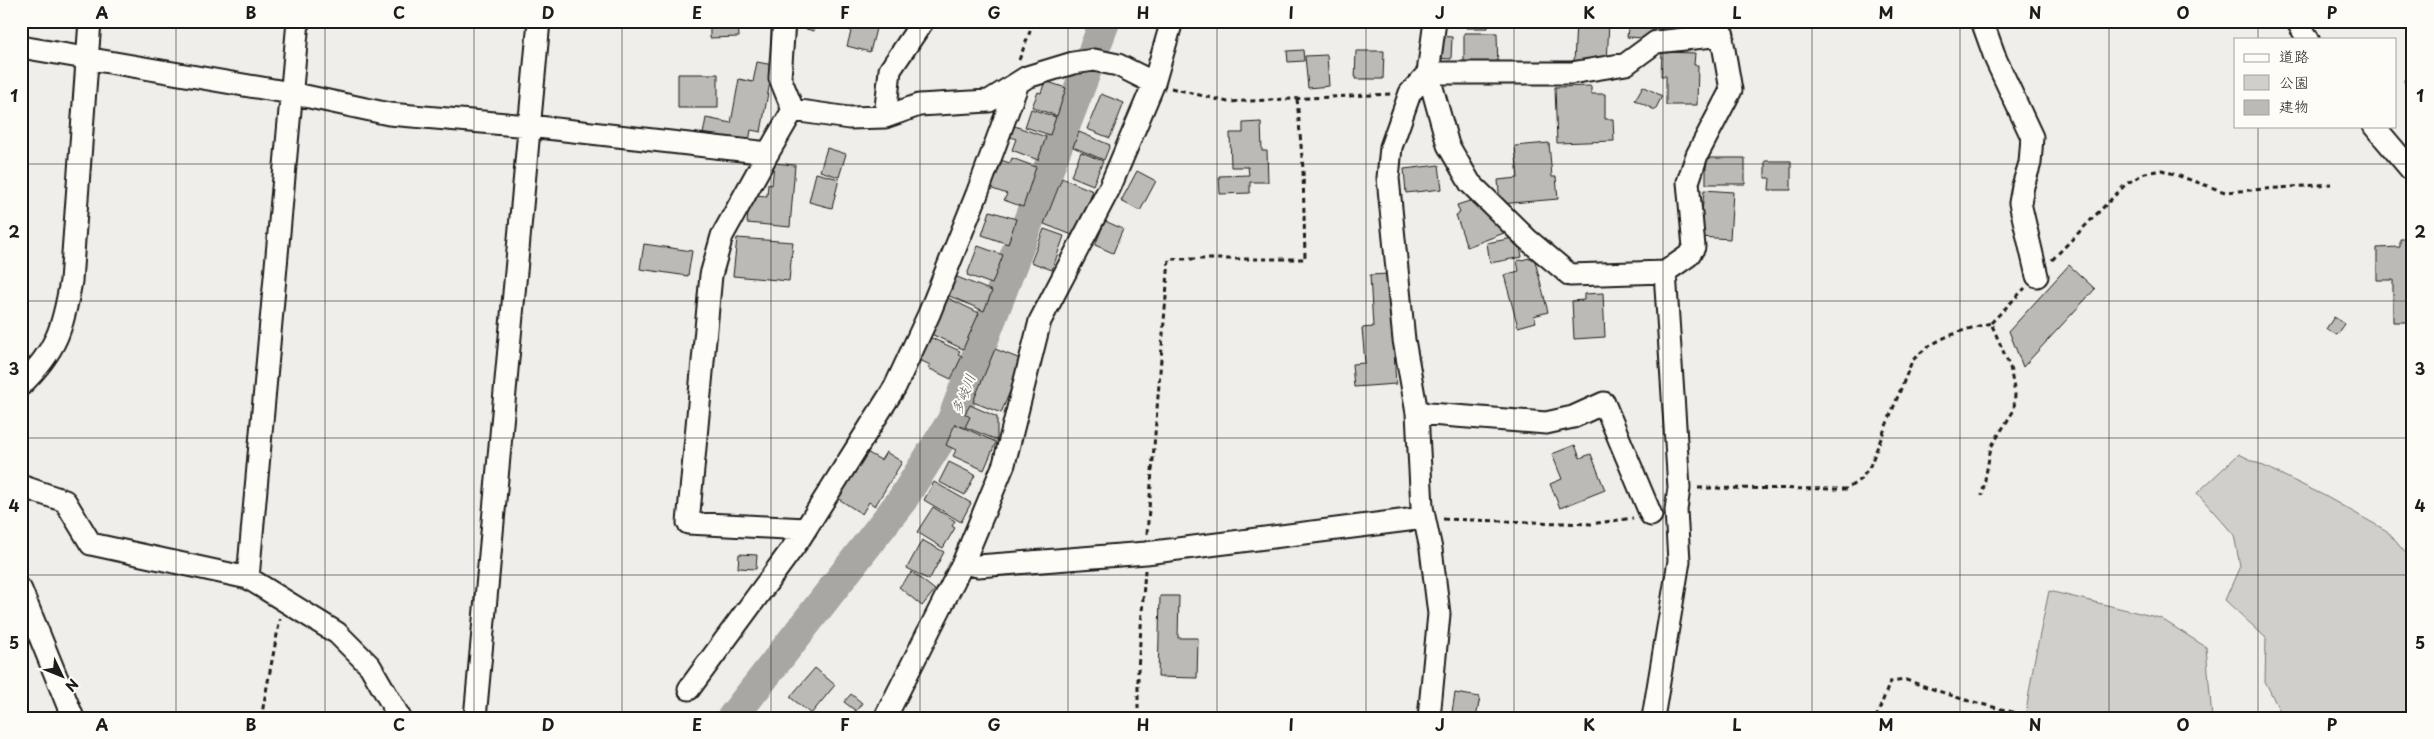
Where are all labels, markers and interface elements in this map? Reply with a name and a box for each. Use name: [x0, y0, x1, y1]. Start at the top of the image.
text: A: [96, 0, 109, 24]
text: B: [246, 0, 257, 24]
text: C: [393, 0, 405, 24]
text: D: [542, 0, 554, 24]
text: E: [692, 0, 702, 24]
text: F: [840, 0, 850, 24]
text: G: [987, 0, 1001, 24]
text: H: [1137, 0, 1149, 24]
text: I: [1288, 0, 1294, 24]
text: J: [1435, 0, 1445, 24]
text: K: [1583, 0, 1595, 24]
text: L: [1732, 0, 1742, 24]
text: M: [1878, 0, 1894, 24]
text: N: [2029, 0, 2041, 24]
text: O: [2177, 0, 2190, 24]
text: P: [2327, 0, 2338, 24]
legend: [2234, 38, 2396, 128]
text: 道路: [2279, 44, 2309, 67]
text: 公園: [2279, 70, 2309, 93]
text: 1: [10, 83, 18, 107]
text: 1: [2416, 83, 2424, 107]
text: 建物: [2279, 94, 2309, 117]
text: 2: [8, 219, 20, 243]
text: 2: [2414, 219, 2426, 243]
text: 3: [9, 356, 19, 380]
text: 3: [2415, 356, 2425, 380]
water label: 多岐川: [946, 371, 980, 417]
text: 4: [9, 493, 20, 517]
text: 4: [2415, 493, 2426, 517]
text: 5: [9, 630, 19, 654]
text: 5: [2415, 630, 2425, 654]
north arrow: [38, 652, 88, 702]
text: N: [60, 674, 83, 696]
text: A: [96, 712, 109, 736]
text: B: [246, 712, 257, 736]
text: C: [393, 712, 405, 736]
text: D: [542, 712, 554, 736]
text: E: [692, 712, 702, 736]
text: F: [840, 712, 850, 736]
text: G: [987, 712, 1001, 736]
text: H: [1137, 712, 1149, 736]
text: I: [1288, 712, 1294, 736]
text: J: [1435, 712, 1445, 736]
text: K: [1583, 712, 1595, 736]
text: L: [1732, 712, 1742, 736]
text: M: [1878, 712, 1894, 736]
text: N: [2029, 712, 2041, 736]
text: O: [2177, 712, 2190, 736]
text: P: [2327, 712, 2338, 736]

